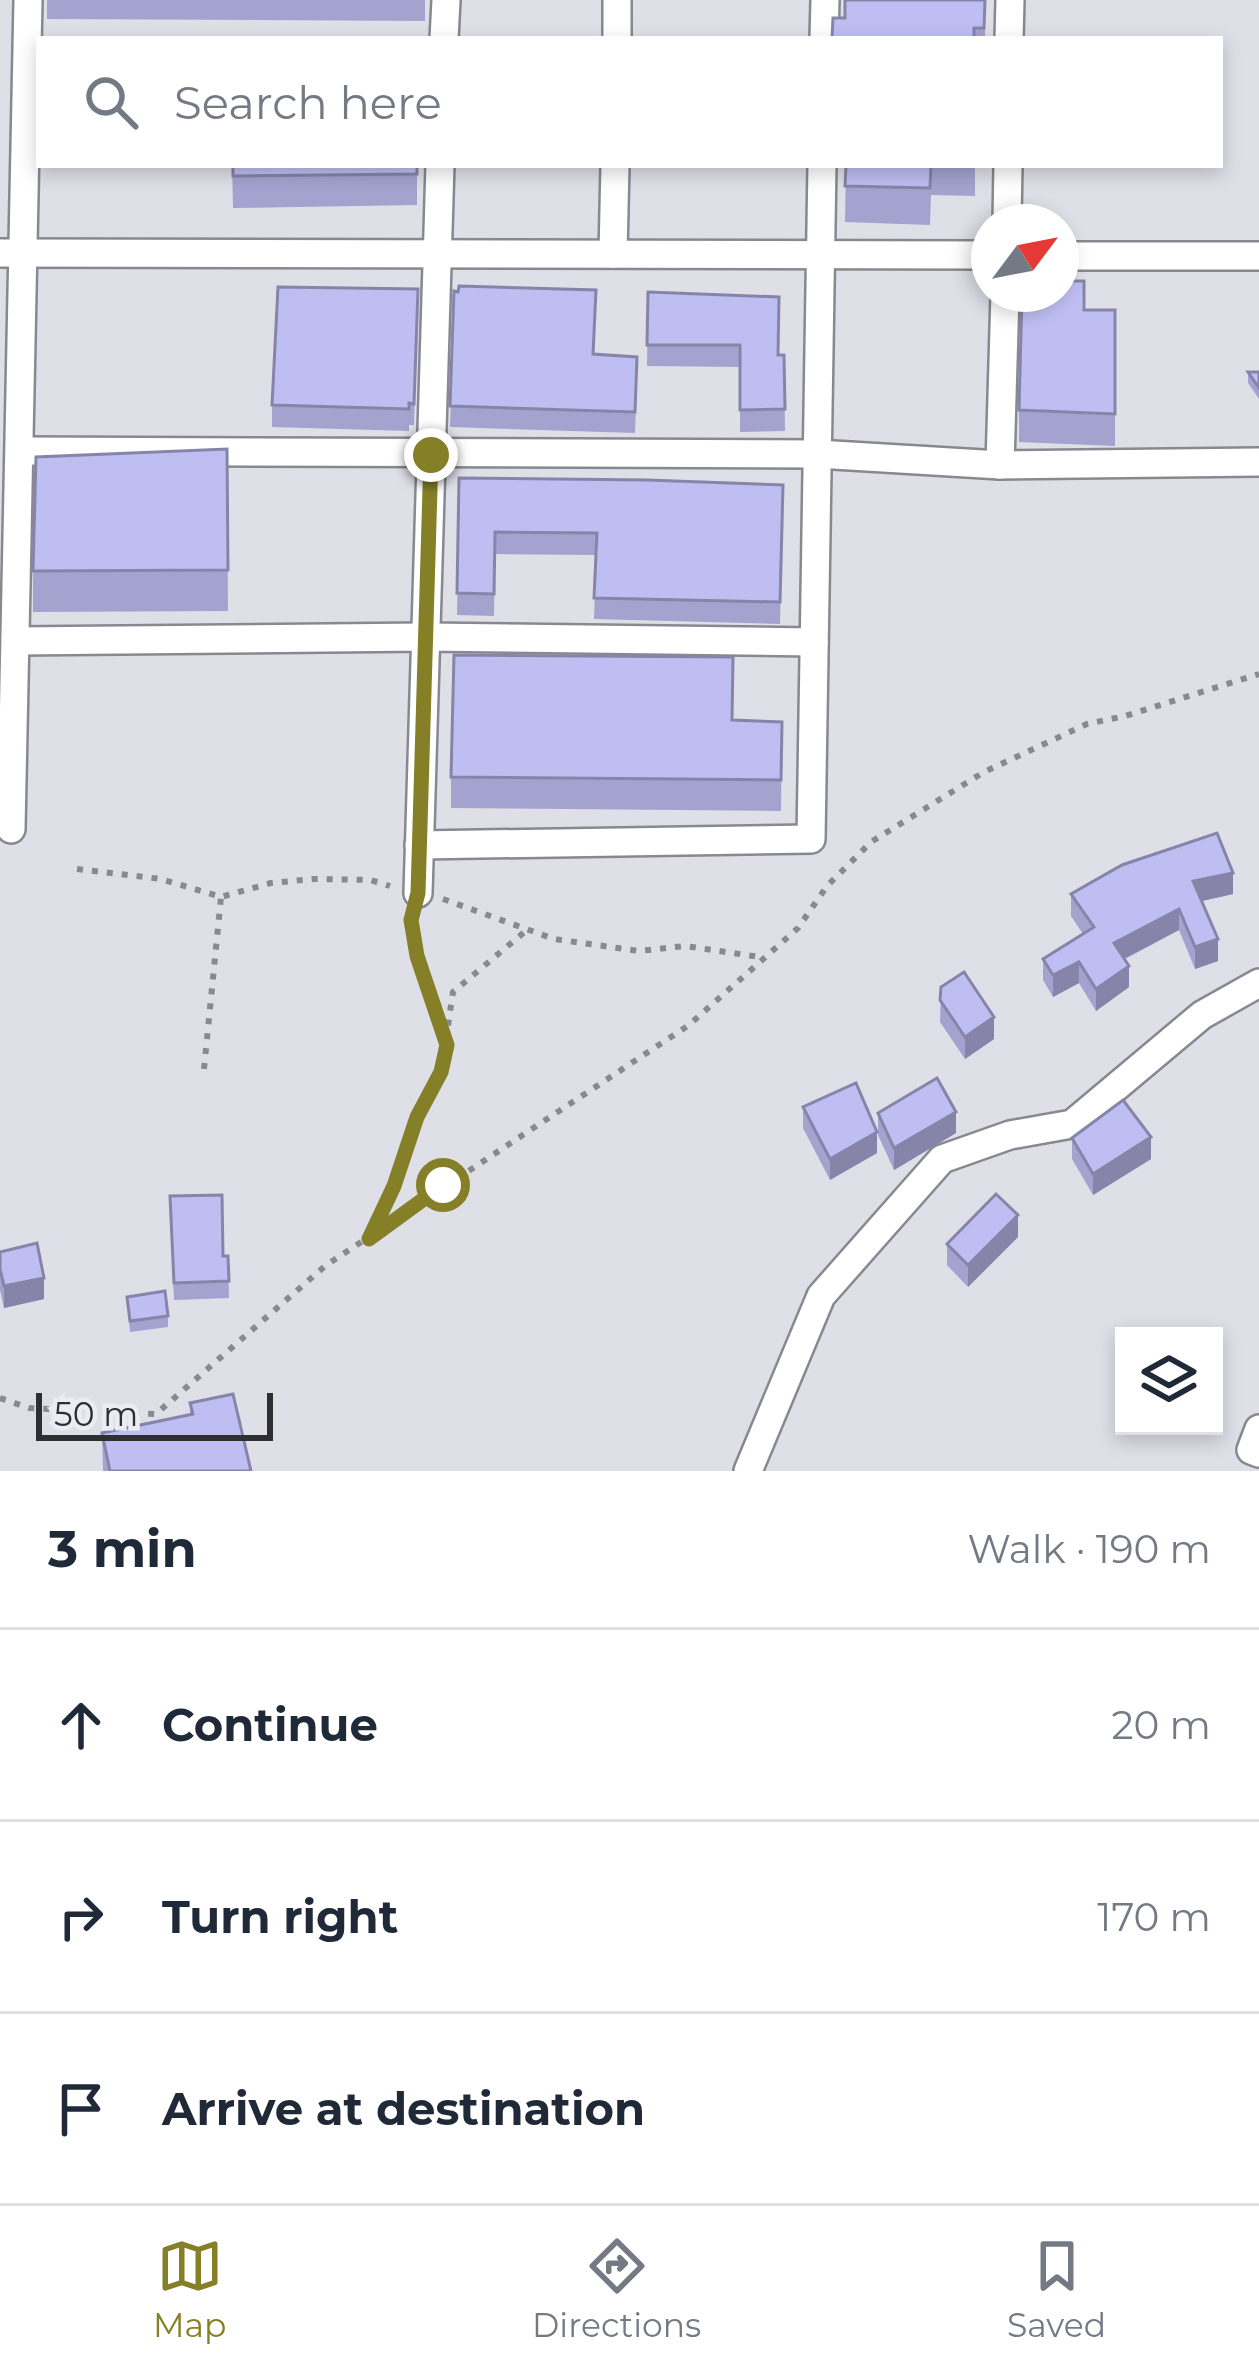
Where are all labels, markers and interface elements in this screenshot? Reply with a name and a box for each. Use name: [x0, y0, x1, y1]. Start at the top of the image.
search box: [36, 36, 1223, 168]
icon: search: [78, 69, 144, 135]
text: Search here: [174, 75, 442, 130]
north arrow: [971, 204, 1079, 312]
route end: [404, 428, 458, 482]
route start: [416, 1158, 470, 1212]
map controls: [1115, 1327, 1223, 1435]
button: layers: [1115, 1327, 1223, 1435]
scale bar: [36, 1387, 273, 1440]
text: 50 m: [54, 1394, 138, 1434]
text: 3 min: [48, 1518, 197, 1580]
text: Walk · 190 m: [967, 1525, 1211, 1573]
icon: ahead: [48, 1692, 114, 1758]
text: Continue: [162, 1697, 378, 1752]
text: 20 m: [1112, 1701, 1211, 1749]
icon: right: [48, 1884, 114, 1950]
text: Turn right: [162, 1889, 398, 1944]
text: 170 m: [1097, 1893, 1211, 1941]
icon: arrive: [48, 2076, 114, 2142]
text: Arrive at destination: [162, 2081, 645, 2136]
tab: Map: [153, 2233, 226, 2345]
tab: Directions: [532, 2233, 701, 2345]
tab: Saved: [1007, 2233, 1106, 2345]

